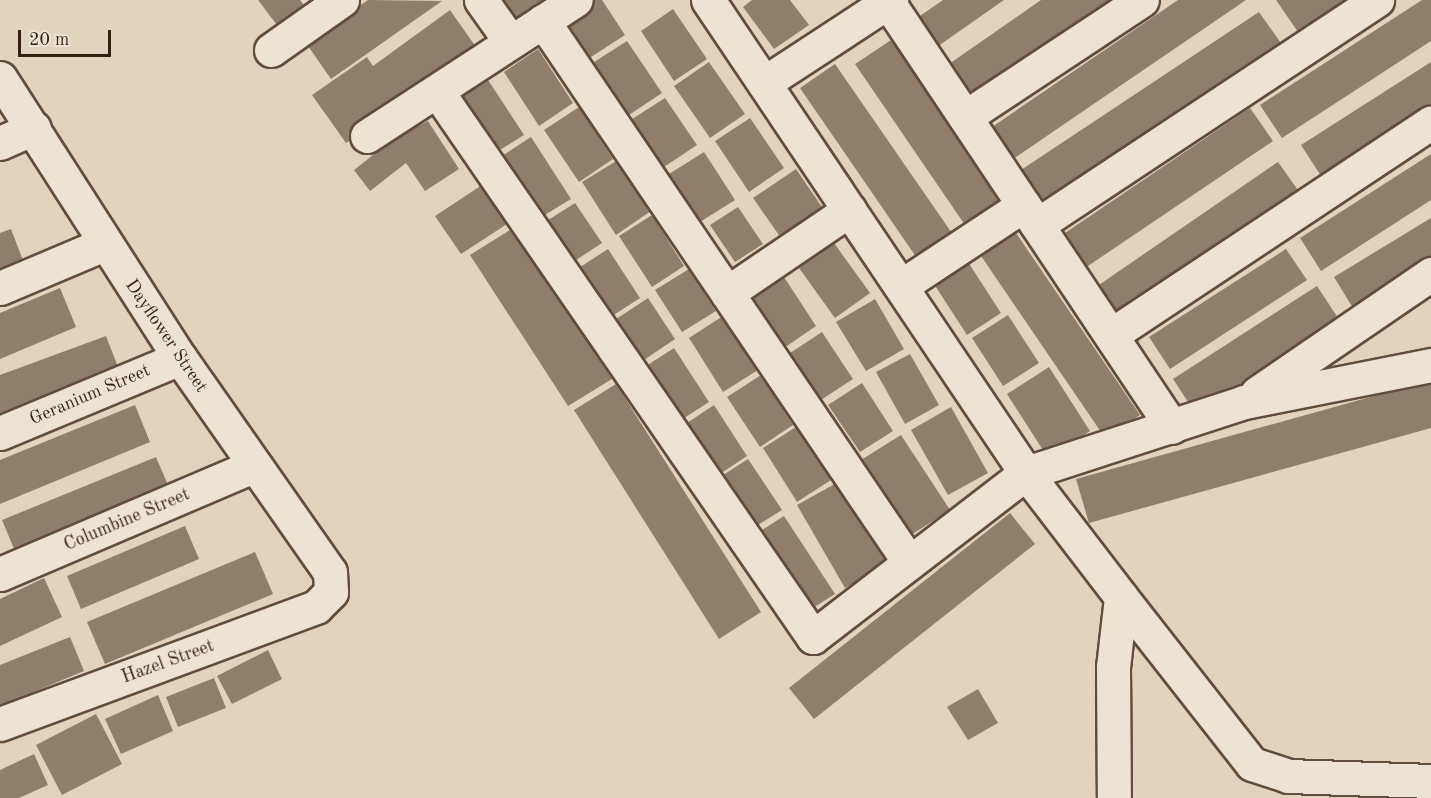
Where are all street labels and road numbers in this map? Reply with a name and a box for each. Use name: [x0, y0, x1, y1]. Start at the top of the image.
street label: Dayflower Street: [120, 275, 212, 397]
street label: Geranium Street: [27, 360, 153, 430]
street label: Columbine Street: [61, 484, 193, 556]
street label: Hazel Street: [119, 635, 217, 689]

